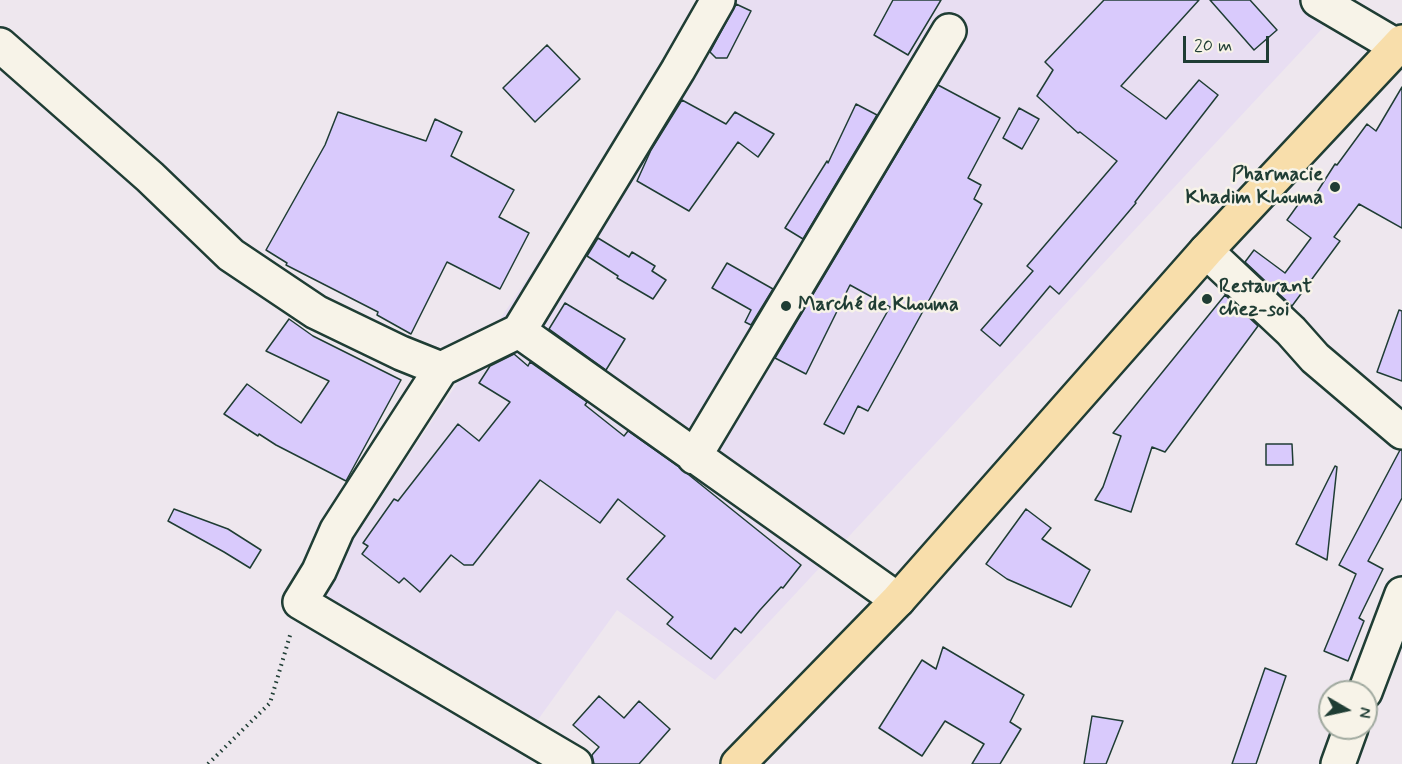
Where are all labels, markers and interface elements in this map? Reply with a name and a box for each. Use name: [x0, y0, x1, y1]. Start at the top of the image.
scale bar: [1186, 24, 1272, 62]
text: 20 m: [1194, 34, 1232, 58]
place label: Pharmacie Khadim Khouma: [1185, 164, 1323, 211]
marker: Pharmacie Khadim Khouma: [1328, 180, 1342, 194]
place label: Restaurant chez-soi: [1219, 276, 1312, 323]
marker: Restaurant chez-soi: [1200, 292, 1214, 306]
place label: Marché de Khouma: [798, 294, 959, 318]
marker: Marché de Khouma: [779, 299, 793, 313]
north arrow: [1318, 680, 1378, 740]
text: N: [1353, 706, 1376, 719]

